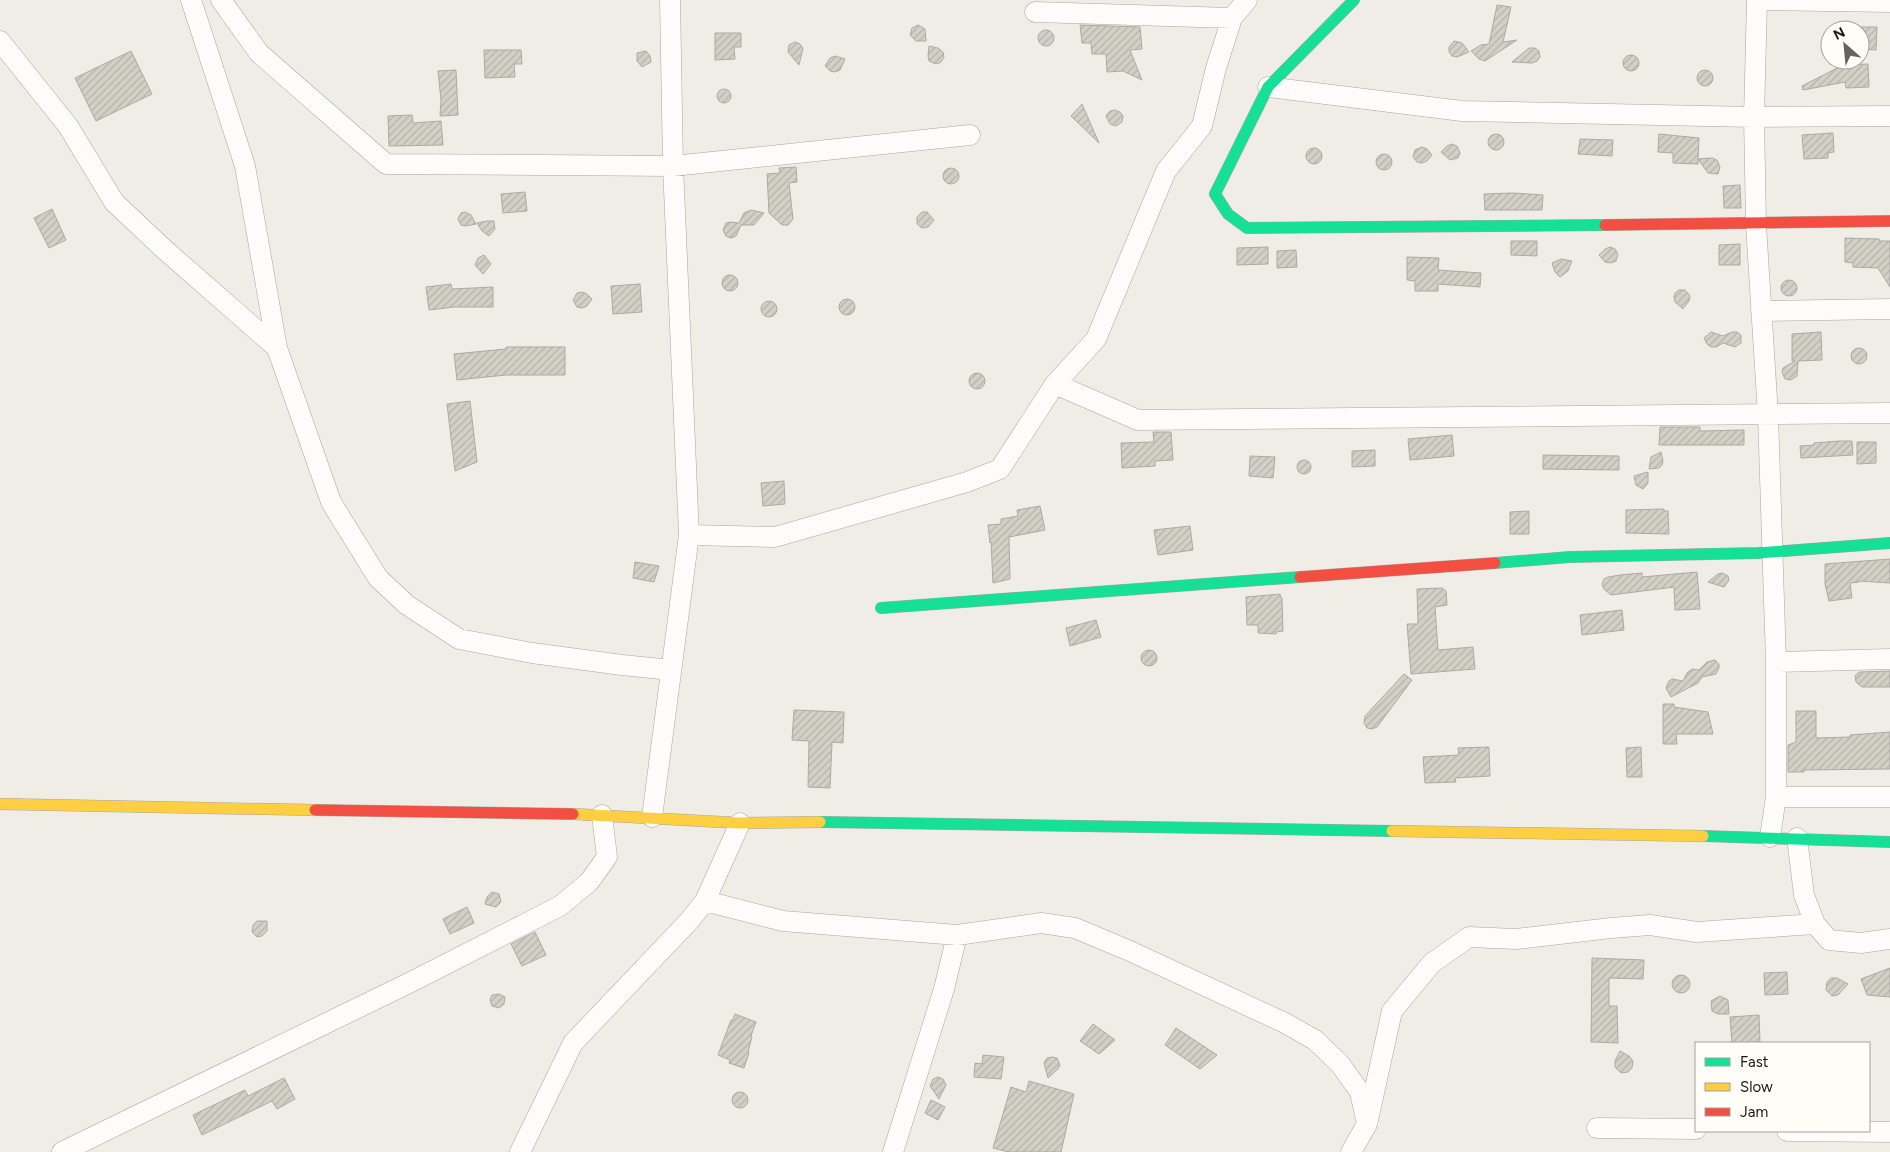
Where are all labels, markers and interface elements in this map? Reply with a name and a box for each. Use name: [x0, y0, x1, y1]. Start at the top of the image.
north arrow: [1820, 20, 1870, 70]
text: N: [1831, 24, 1848, 44]
legend: [1695, 1042, 1870, 1132]
text: Fast: [1740, 1053, 1769, 1071]
text: Slow: [1740, 1078, 1773, 1096]
text: Jam: [1740, 1103, 1768, 1121]

